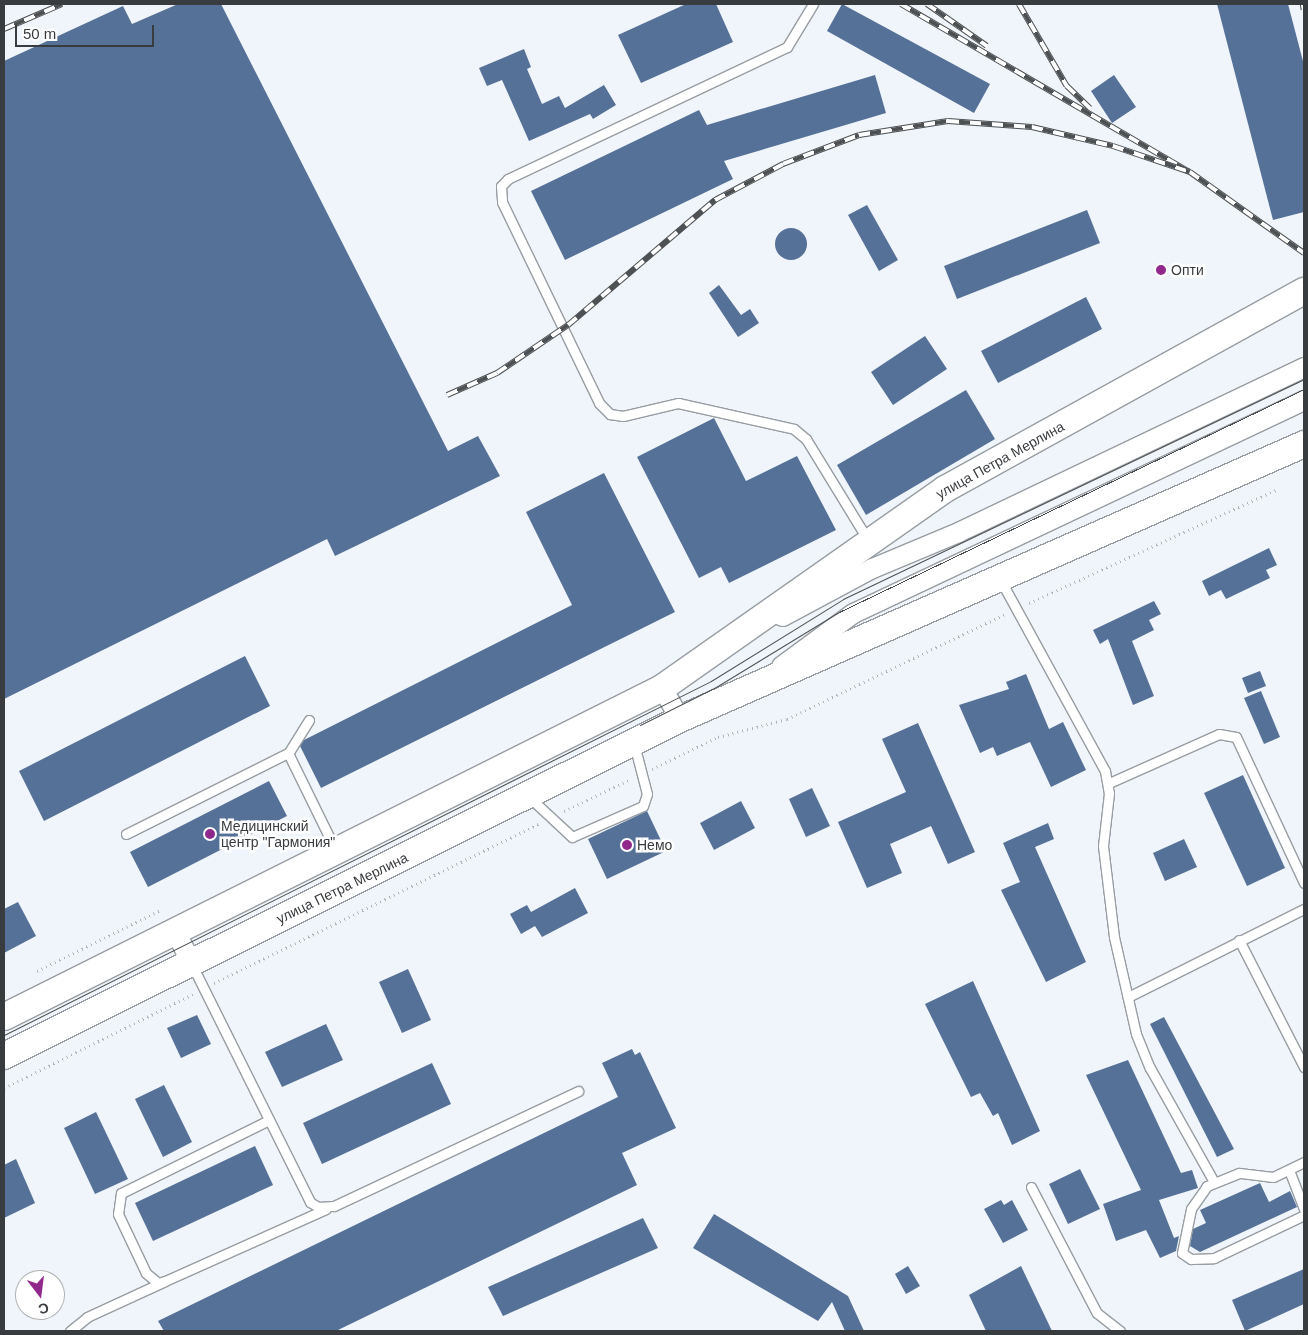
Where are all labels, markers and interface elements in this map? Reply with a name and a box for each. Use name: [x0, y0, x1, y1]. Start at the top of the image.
scale bar: [18, 15, 156, 47]
text: 50 m: [23, 25, 56, 42]
place label: Опти: [1171, 262, 1204, 278]
marker: Опти: [1155, 264, 1167, 276]
street label: улица Петра Мерлина: [933, 418, 1067, 502]
place label: Медицинский центр "Гармония": [221, 818, 335, 850]
marker: Медицинский центр "Гармония": [203, 827, 217, 841]
place label: Немо: [637, 837, 672, 853]
marker: Немо: [621, 839, 633, 851]
street label: улица Петра Мерлина: [274, 849, 410, 927]
north arrow: [15, 1270, 65, 1320]
text: С: [37, 1299, 51, 1318]

